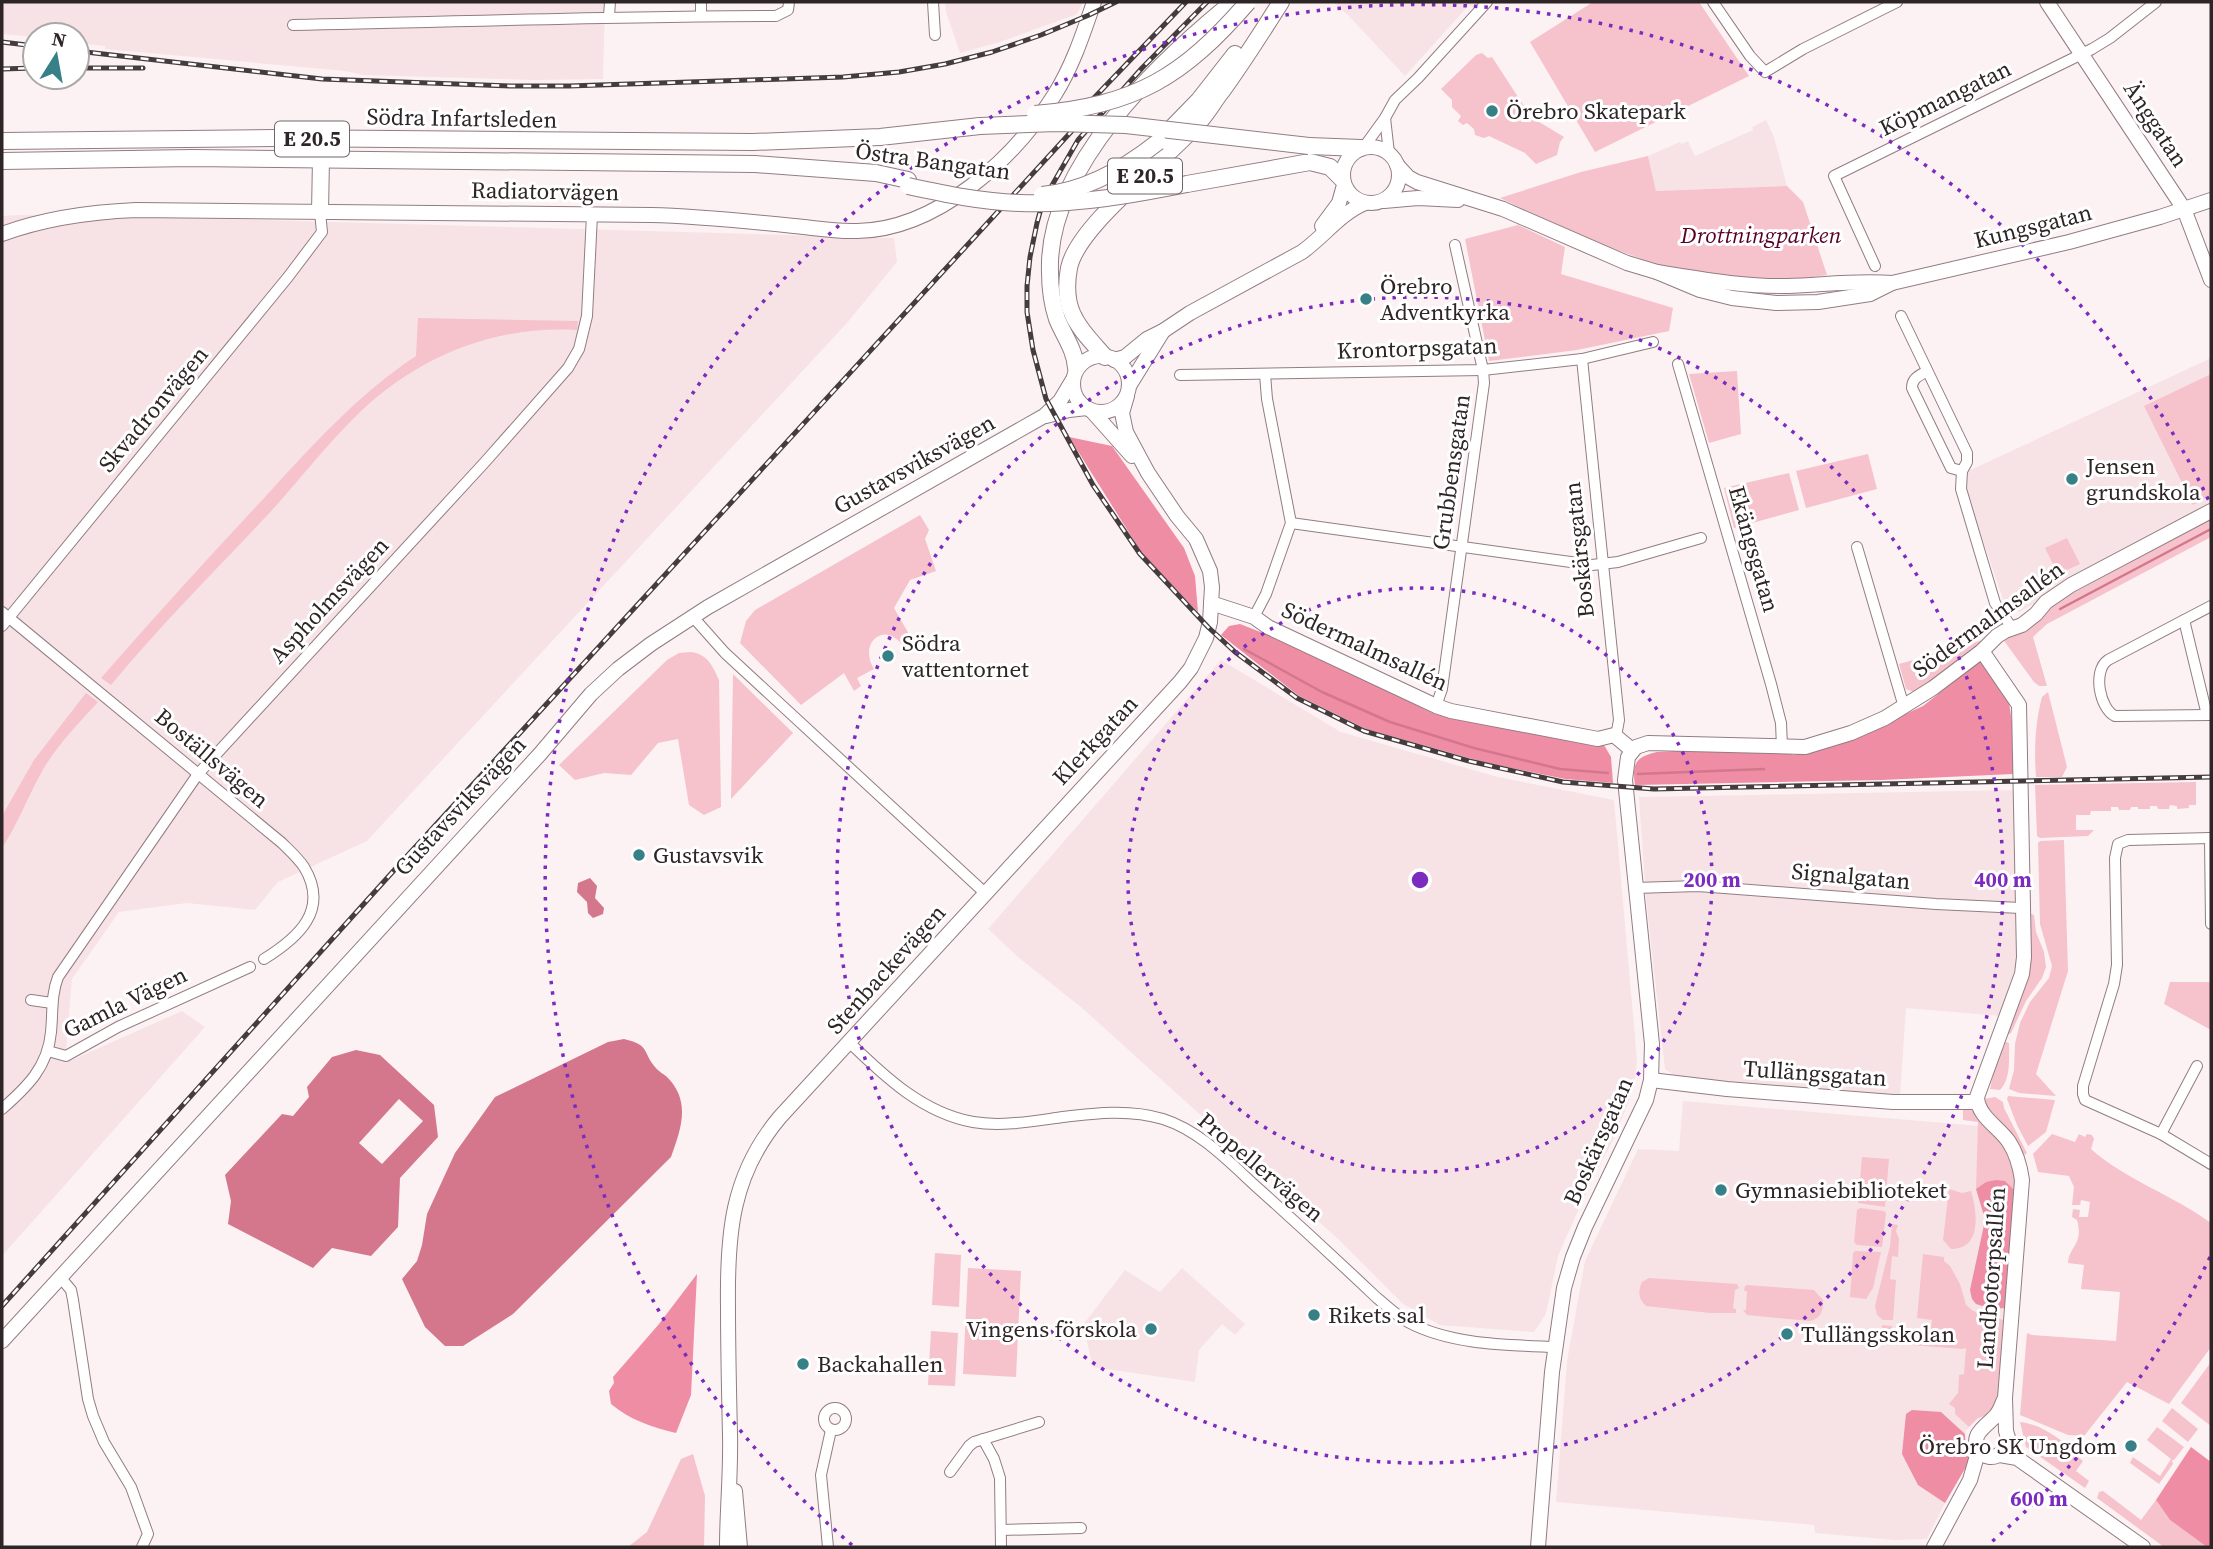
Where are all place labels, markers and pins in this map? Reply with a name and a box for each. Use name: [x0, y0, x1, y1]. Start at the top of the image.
place label: Örebro Skatepark: [1506, 95, 1686, 127]
marker: Örebro Skatepark: [1484, 103, 1500, 119]
place label: Örebro Adventkyrka: [1380, 270, 1510, 328]
marker: Örebro Adventkyrka: [1358, 291, 1374, 307]
place label: Jensen grundskola: [2085, 450, 2201, 508]
marker: Jensen grundskola: [2064, 471, 2080, 487]
place label: Södra vattentornet: [902, 627, 1029, 685]
marker: Södra vattentornet: [880, 648, 896, 664]
place label: Gustavsvik: [653, 839, 764, 871]
marker: Gustavsvik: [631, 847, 647, 863]
centre of rings: [1408, 868, 1432, 892]
place label: Gymnasiebiblioteket: [1735, 1174, 1947, 1206]
marker: Gymnasiebiblioteket: [1713, 1182, 1729, 1198]
place label: Rikets sal: [1328, 1299, 1425, 1331]
marker: Rikets sal: [1306, 1307, 1322, 1323]
place label: Vingens förskola: [966, 1313, 1137, 1345]
place label: Tullängsskolan: [1801, 1318, 1955, 1350]
marker: Vingens förskola: [1143, 1321, 1159, 1337]
marker: Tullängsskolan: [1779, 1326, 1795, 1342]
place label: Backahallen: [817, 1348, 943, 1380]
marker: Backahallen: [795, 1356, 811, 1372]
place label: Örebro SK Ungdom: [1919, 1430, 2117, 1462]
marker: Örebro SK Ungdom: [2123, 1438, 2139, 1454]

